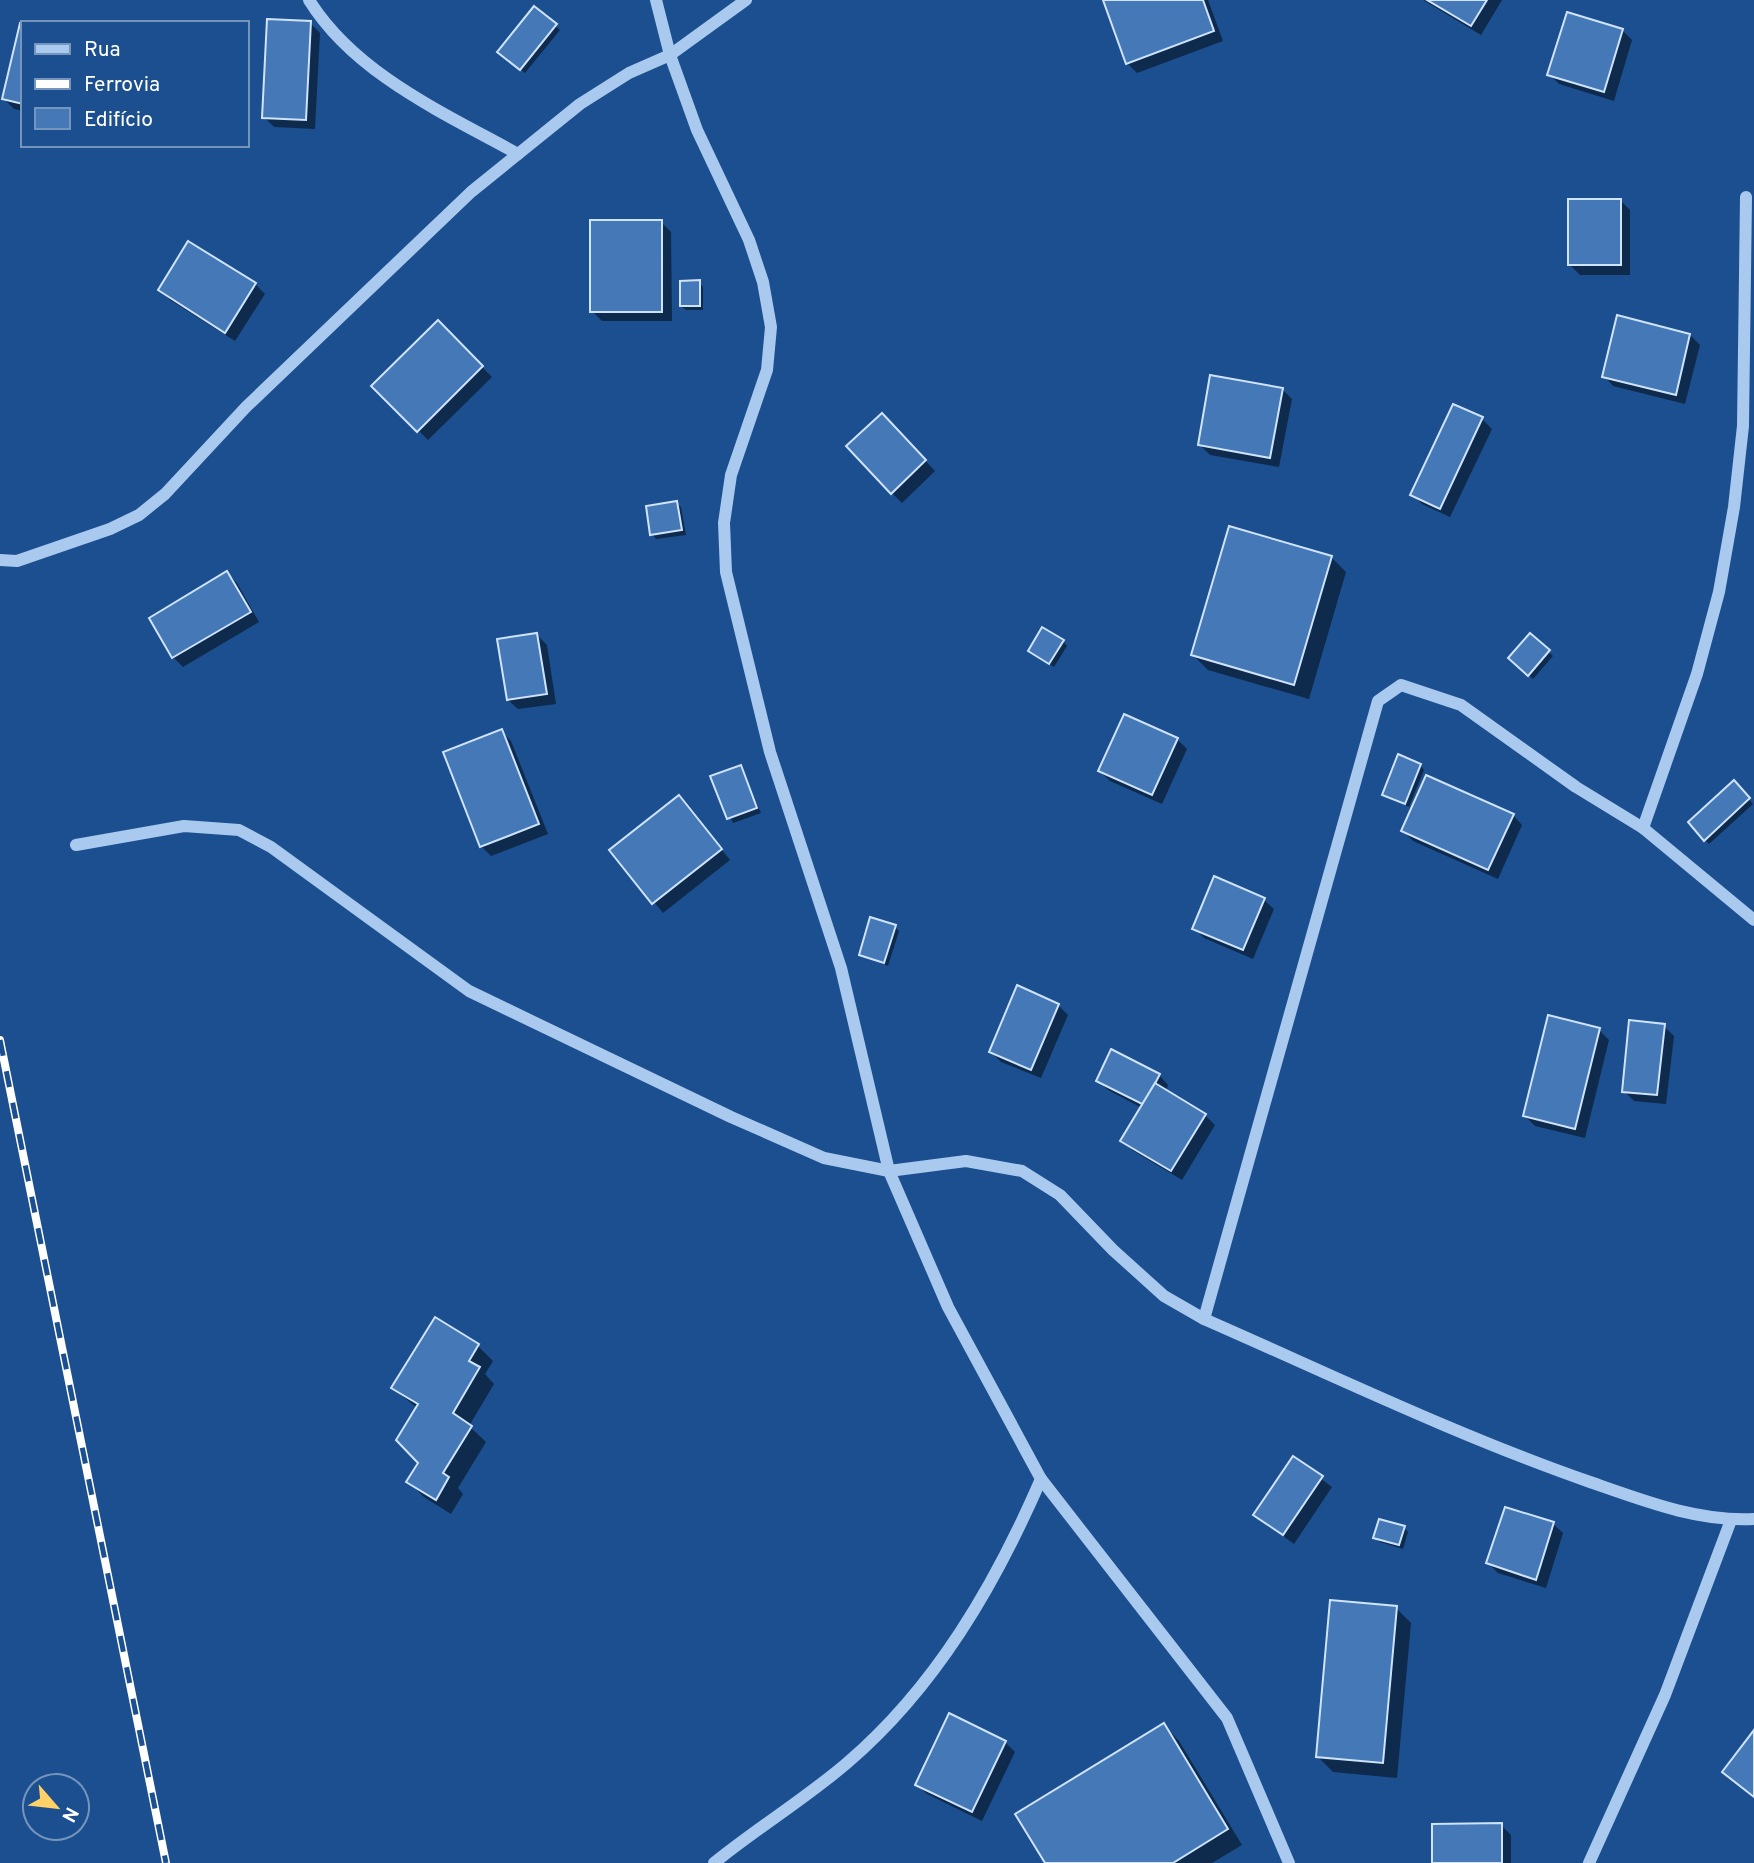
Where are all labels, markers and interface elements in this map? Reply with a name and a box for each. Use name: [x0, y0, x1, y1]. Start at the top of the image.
legend: [21, 21, 248, 147]
text: Rua: [84, 37, 121, 64]
text: Ferrovia: [84, 72, 160, 99]
text: Edifício: [84, 107, 153, 134]
north arrow: [21, 1772, 91, 1842]
text: N: [55, 1802, 83, 1826]

